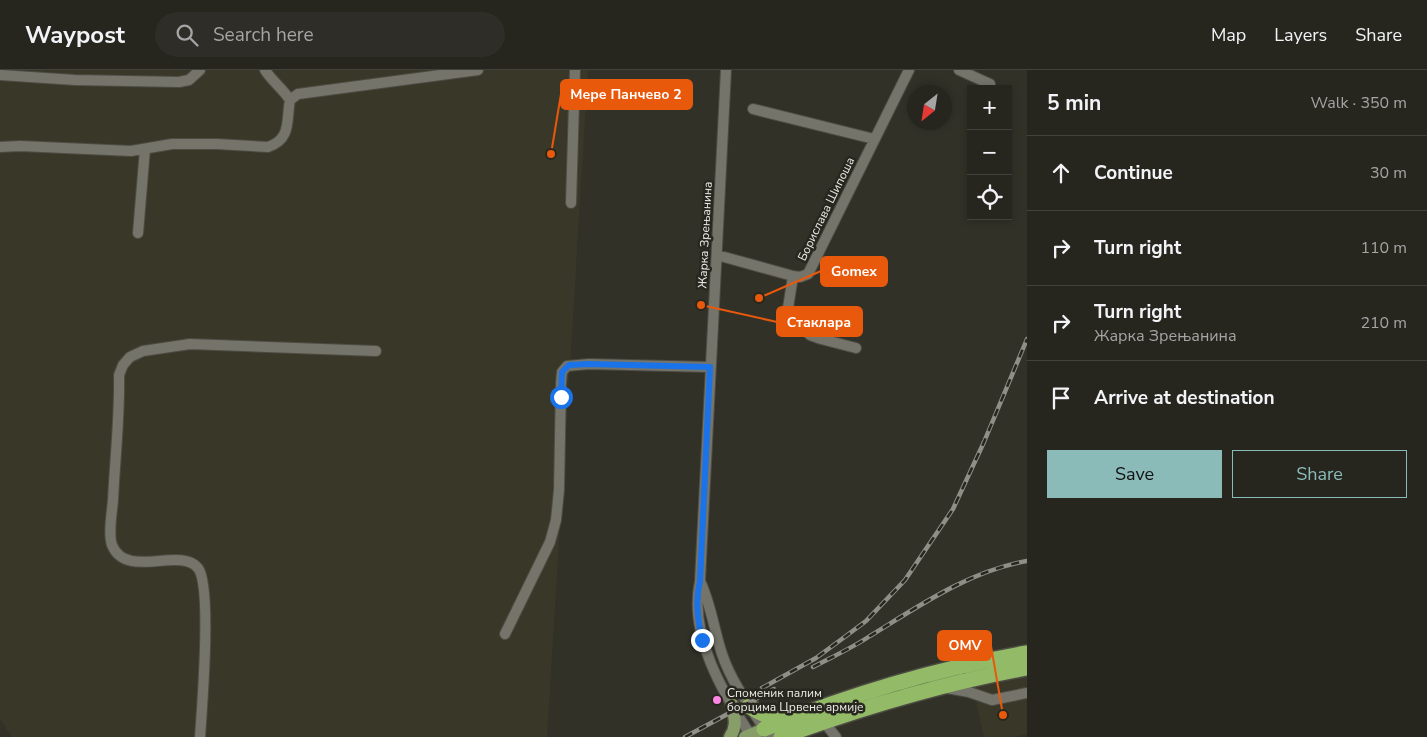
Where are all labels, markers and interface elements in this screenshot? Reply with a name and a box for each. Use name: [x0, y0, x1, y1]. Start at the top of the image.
search box: [155, 12, 505, 57]
text: Waypost: [25, 19, 125, 51]
icon: search: [173, 21, 201, 49]
text: Search here: [213, 22, 314, 48]
text: Map: [1211, 23, 1246, 47]
text: Layers: [1274, 23, 1327, 47]
text: Share: [1355, 23, 1402, 47]
callout: Мере Панчево 2: [561, 80, 692, 109]
text: Мере Панчево 2: [570, 85, 682, 104]
north arrow: [907, 85, 952, 130]
map controls: [967, 85, 1012, 220]
button: +: [967, 85, 1012, 130]
text: 5 min: [1047, 89, 1101, 117]
text: Walk · 350 m: [1311, 92, 1407, 114]
button: −: [967, 130, 1012, 175]
street label: Борислава Шипоша: [794, 154, 858, 264]
icon: ahead: [1047, 159, 1075, 187]
text: Continue: [1094, 160, 1173, 186]
text: 30 m: [1370, 162, 1407, 184]
button: locate: [967, 175, 1012, 220]
street label: Жарка Зрењанина: [694, 181, 716, 289]
icon: right: [1047, 234, 1075, 262]
text: Turn right: [1094, 235, 1181, 261]
text: 110 m: [1360, 237, 1407, 259]
callout: Gomex: [821, 257, 887, 286]
text: Gomex: [831, 262, 877, 281]
text: Turn right: [1094, 299, 1181, 325]
callout: Стаклара: [777, 307, 862, 336]
icon: right: [1047, 309, 1075, 337]
text: 210 m: [1360, 312, 1407, 334]
text: Стаклара: [787, 313, 851, 332]
text: Жарка Зрењанина: [1094, 325, 1237, 347]
icon: arrive: [1047, 384, 1075, 412]
text: Arrive at destination: [1094, 385, 1275, 411]
route start: [550, 386, 573, 409]
button: Save: [1047, 450, 1222, 498]
button: Share: [1232, 450, 1407, 498]
route end: [691, 629, 714, 652]
callout: OMV: [938, 631, 991, 660]
text: OMV: [948, 636, 983, 655]
place label: Споменик палим борцима Црвене армије: [727, 685, 864, 715]
marker: Споменик палим борцима Црвене армије: [711, 694, 723, 706]

